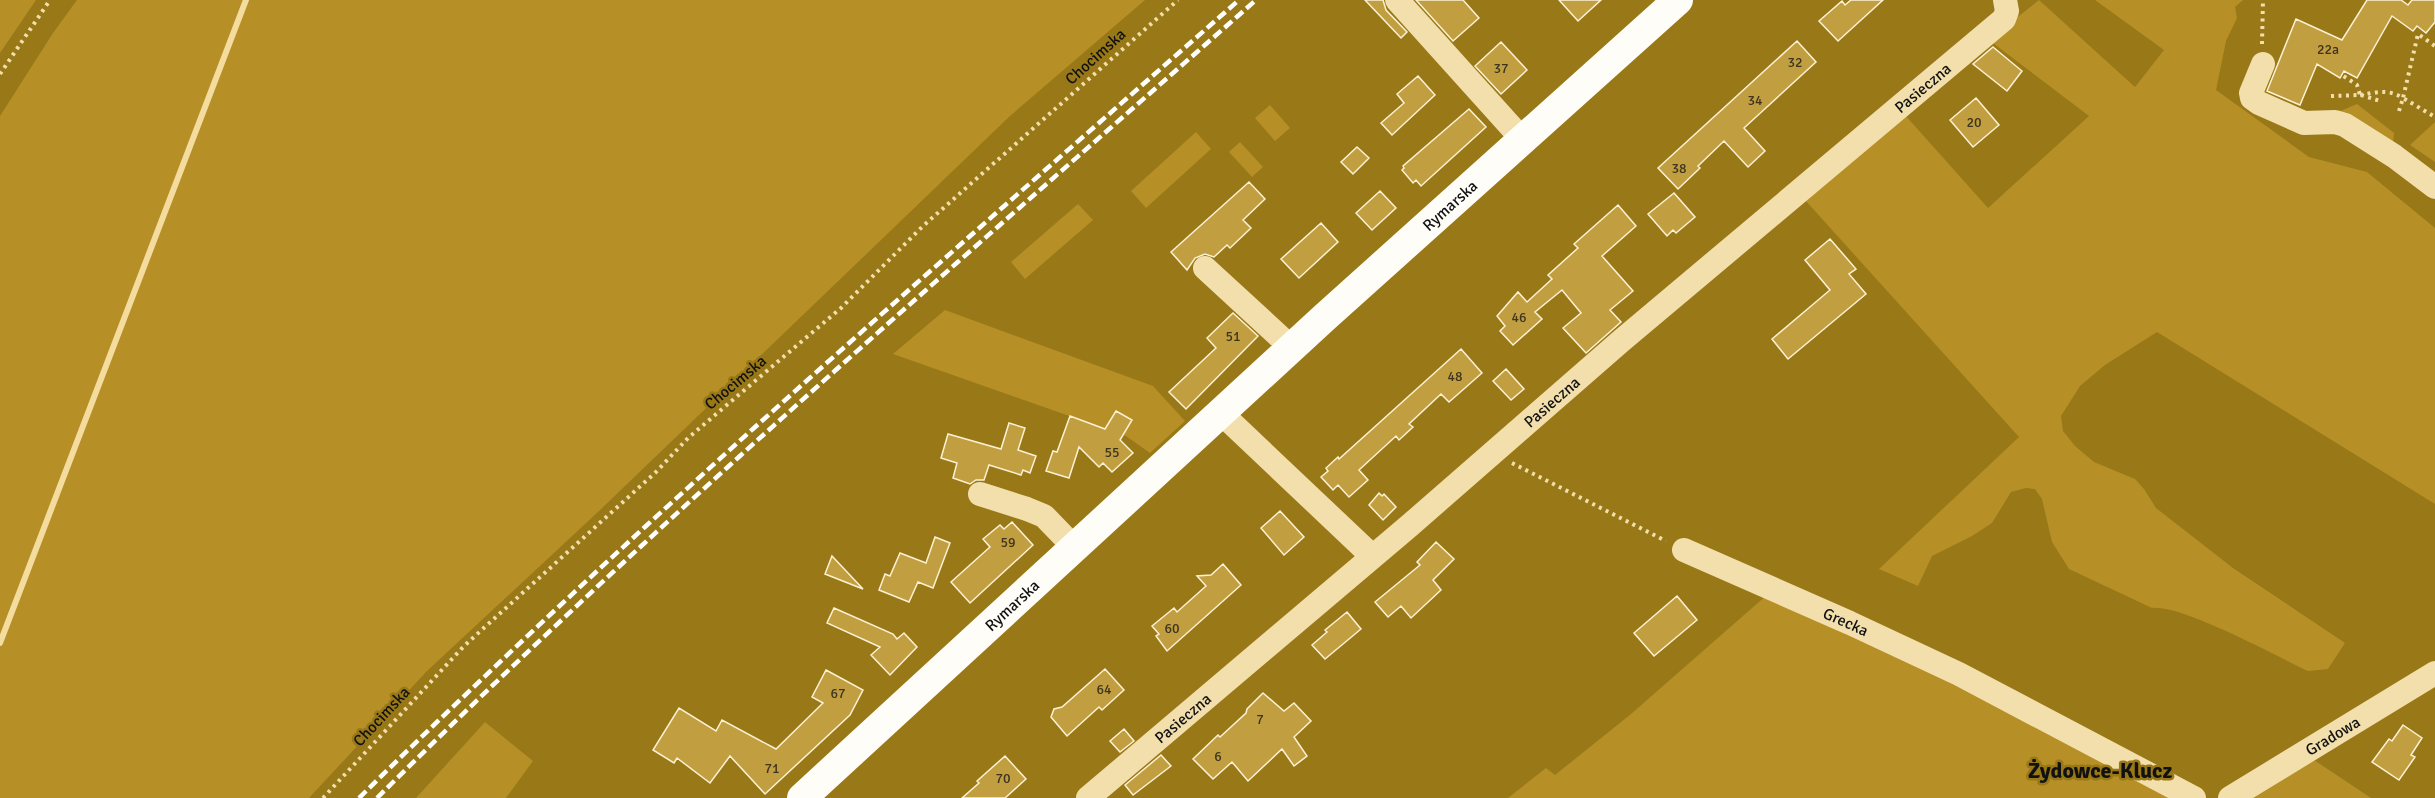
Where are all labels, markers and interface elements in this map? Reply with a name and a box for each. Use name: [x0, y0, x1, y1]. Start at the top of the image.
street label: Chocimska: [1061, 24, 1130, 89]
house number: 22a: [2317, 41, 2339, 58]
house number: 32: [1787, 54, 1803, 71]
street label: Pasieczna: [1891, 59, 1956, 118]
house number: 37: [1493, 60, 1509, 77]
house number: 34: [1747, 92, 1763, 109]
house number: 20: [1966, 114, 1982, 131]
house number: 38: [1671, 160, 1687, 177]
street label: Rymarska: [1419, 176, 1482, 236]
house number: 46: [1511, 309, 1527, 326]
house number: 51: [1225, 328, 1241, 345]
street label: Chocimska: [701, 351, 771, 414]
house number: 48: [1447, 368, 1463, 385]
street label: Pasieczna: [1520, 372, 1584, 432]
house number: 55: [1104, 444, 1120, 461]
house number: 59: [1000, 534, 1016, 551]
street label: Rymarska: [981, 576, 1044, 636]
street label: Grecka: [1820, 603, 1871, 641]
house number: 60: [1164, 620, 1180, 637]
house number: 64: [1096, 681, 1112, 698]
street label: Chocimska: [349, 683, 414, 751]
house number: 67: [830, 685, 846, 702]
street label: Pasieczna: [1151, 689, 1216, 748]
house number: 7: [1256, 711, 1264, 728]
street label: Gradowa: [2302, 712, 2364, 761]
house number: 6: [1214, 748, 1222, 765]
district label: Żydowce-Klucz: [2028, 757, 2172, 784]
house number: 71: [764, 760, 780, 777]
house number: 70: [995, 770, 1011, 787]

